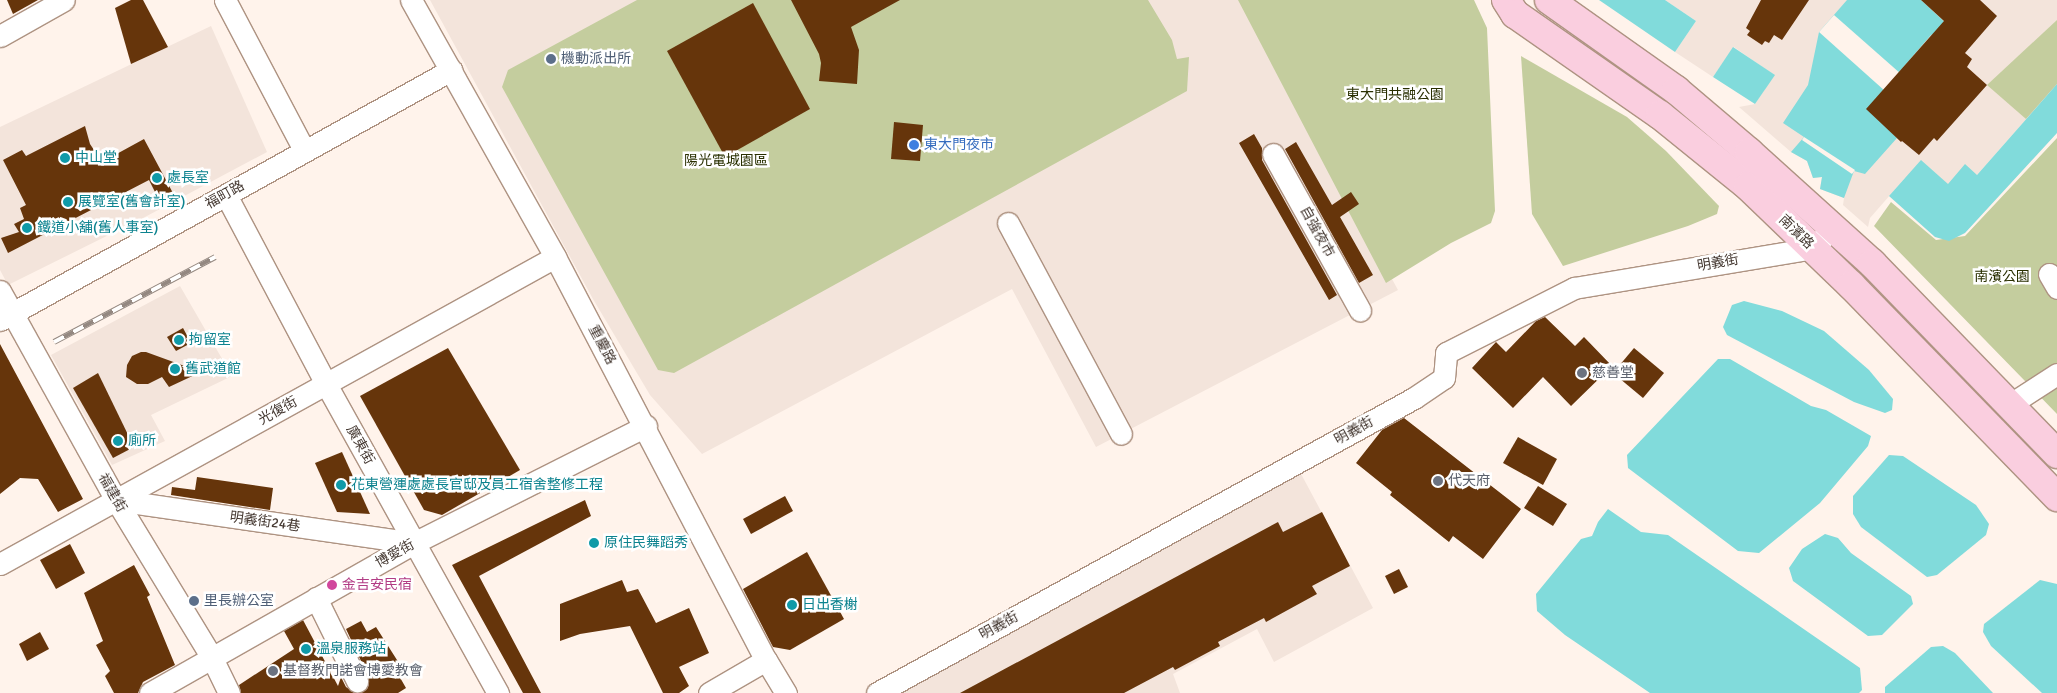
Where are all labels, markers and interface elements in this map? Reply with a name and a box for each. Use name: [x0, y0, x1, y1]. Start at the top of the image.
place label: 機動派出所: [561, 51, 631, 67]
marker: 機動派出所: [545, 53, 557, 65]
park label: 東大門共融公園: [1346, 87, 1444, 103]
place label: 東大門夜市: [924, 137, 994, 153]
marker: 東大門夜市: [908, 139, 920, 151]
place label: 中山堂: [75, 150, 117, 166]
marker: 中山堂: [59, 152, 71, 164]
park label: 陽光電城園區: [684, 153, 768, 169]
place label: 處長室: [167, 170, 209, 186]
marker: 處長室: [151, 172, 163, 184]
street label: 福町路: [203, 177, 247, 213]
place label: 展覽室(舊會計室): [78, 194, 185, 210]
marker: 展覽室(舊會計室): [62, 196, 74, 208]
street label: 自強夜市: [1296, 203, 1338, 261]
street label: 南濱路: [1775, 211, 1817, 253]
place label: 鐵道小舖(舊人事室): [37, 220, 158, 236]
marker: 鐵道小舖(舊人事室): [21, 222, 33, 234]
street label: 明義街: [1696, 251, 1740, 275]
park label: 南濱公園: [1974, 269, 2030, 285]
street label: 重慶路: [585, 323, 619, 367]
place label: 拘留室: [189, 332, 231, 348]
marker: 拘留室: [173, 334, 185, 346]
place label: 舊武道館: [185, 361, 241, 377]
marker: 舊武道館: [169, 363, 181, 375]
place label: 慈善堂: [1592, 365, 1634, 381]
marker: 慈善堂: [1576, 367, 1588, 379]
street label: 光復街: [256, 393, 300, 429]
street label: 明義街: [1332, 413, 1376, 449]
street label: 廣東街: [342, 423, 378, 467]
place label: 廁所: [128, 433, 156, 449]
marker: 廁所: [112, 435, 124, 447]
street label: 福建街: [94, 471, 130, 515]
place label: 代天府: [1448, 473, 1490, 489]
marker: 代天府: [1432, 475, 1444, 487]
place label: 花東營運處處長官邸及員工宿舍整修工程: [351, 477, 603, 493]
marker: 花東營運處處長官邸及員工宿舍整修工程: [335, 479, 347, 491]
street label: 明義街24巷: [229, 509, 301, 535]
place label: 原住民舞蹈秀: [604, 535, 688, 551]
street label: 博愛街: [373, 536, 417, 572]
marker: 原住民舞蹈秀: [588, 537, 600, 549]
place label: 金吉安民宿: [342, 577, 412, 593]
marker: 金吉安民宿: [326, 579, 338, 591]
place label: 里長辦公室: [204, 593, 274, 609]
marker: 里長辦公室: [188, 595, 200, 607]
place label: 日出香榭: [802, 597, 858, 613]
marker: 日出香榭: [786, 599, 798, 611]
street label: 明義街: [977, 608, 1021, 644]
place label: 溫泉服務站: [316, 641, 386, 657]
marker: 溫泉服務站: [300, 643, 312, 655]
place label: 基督教門諾會博愛教會: [283, 663, 423, 679]
marker: 基督教門諾會博愛教會: [267, 665, 279, 677]

